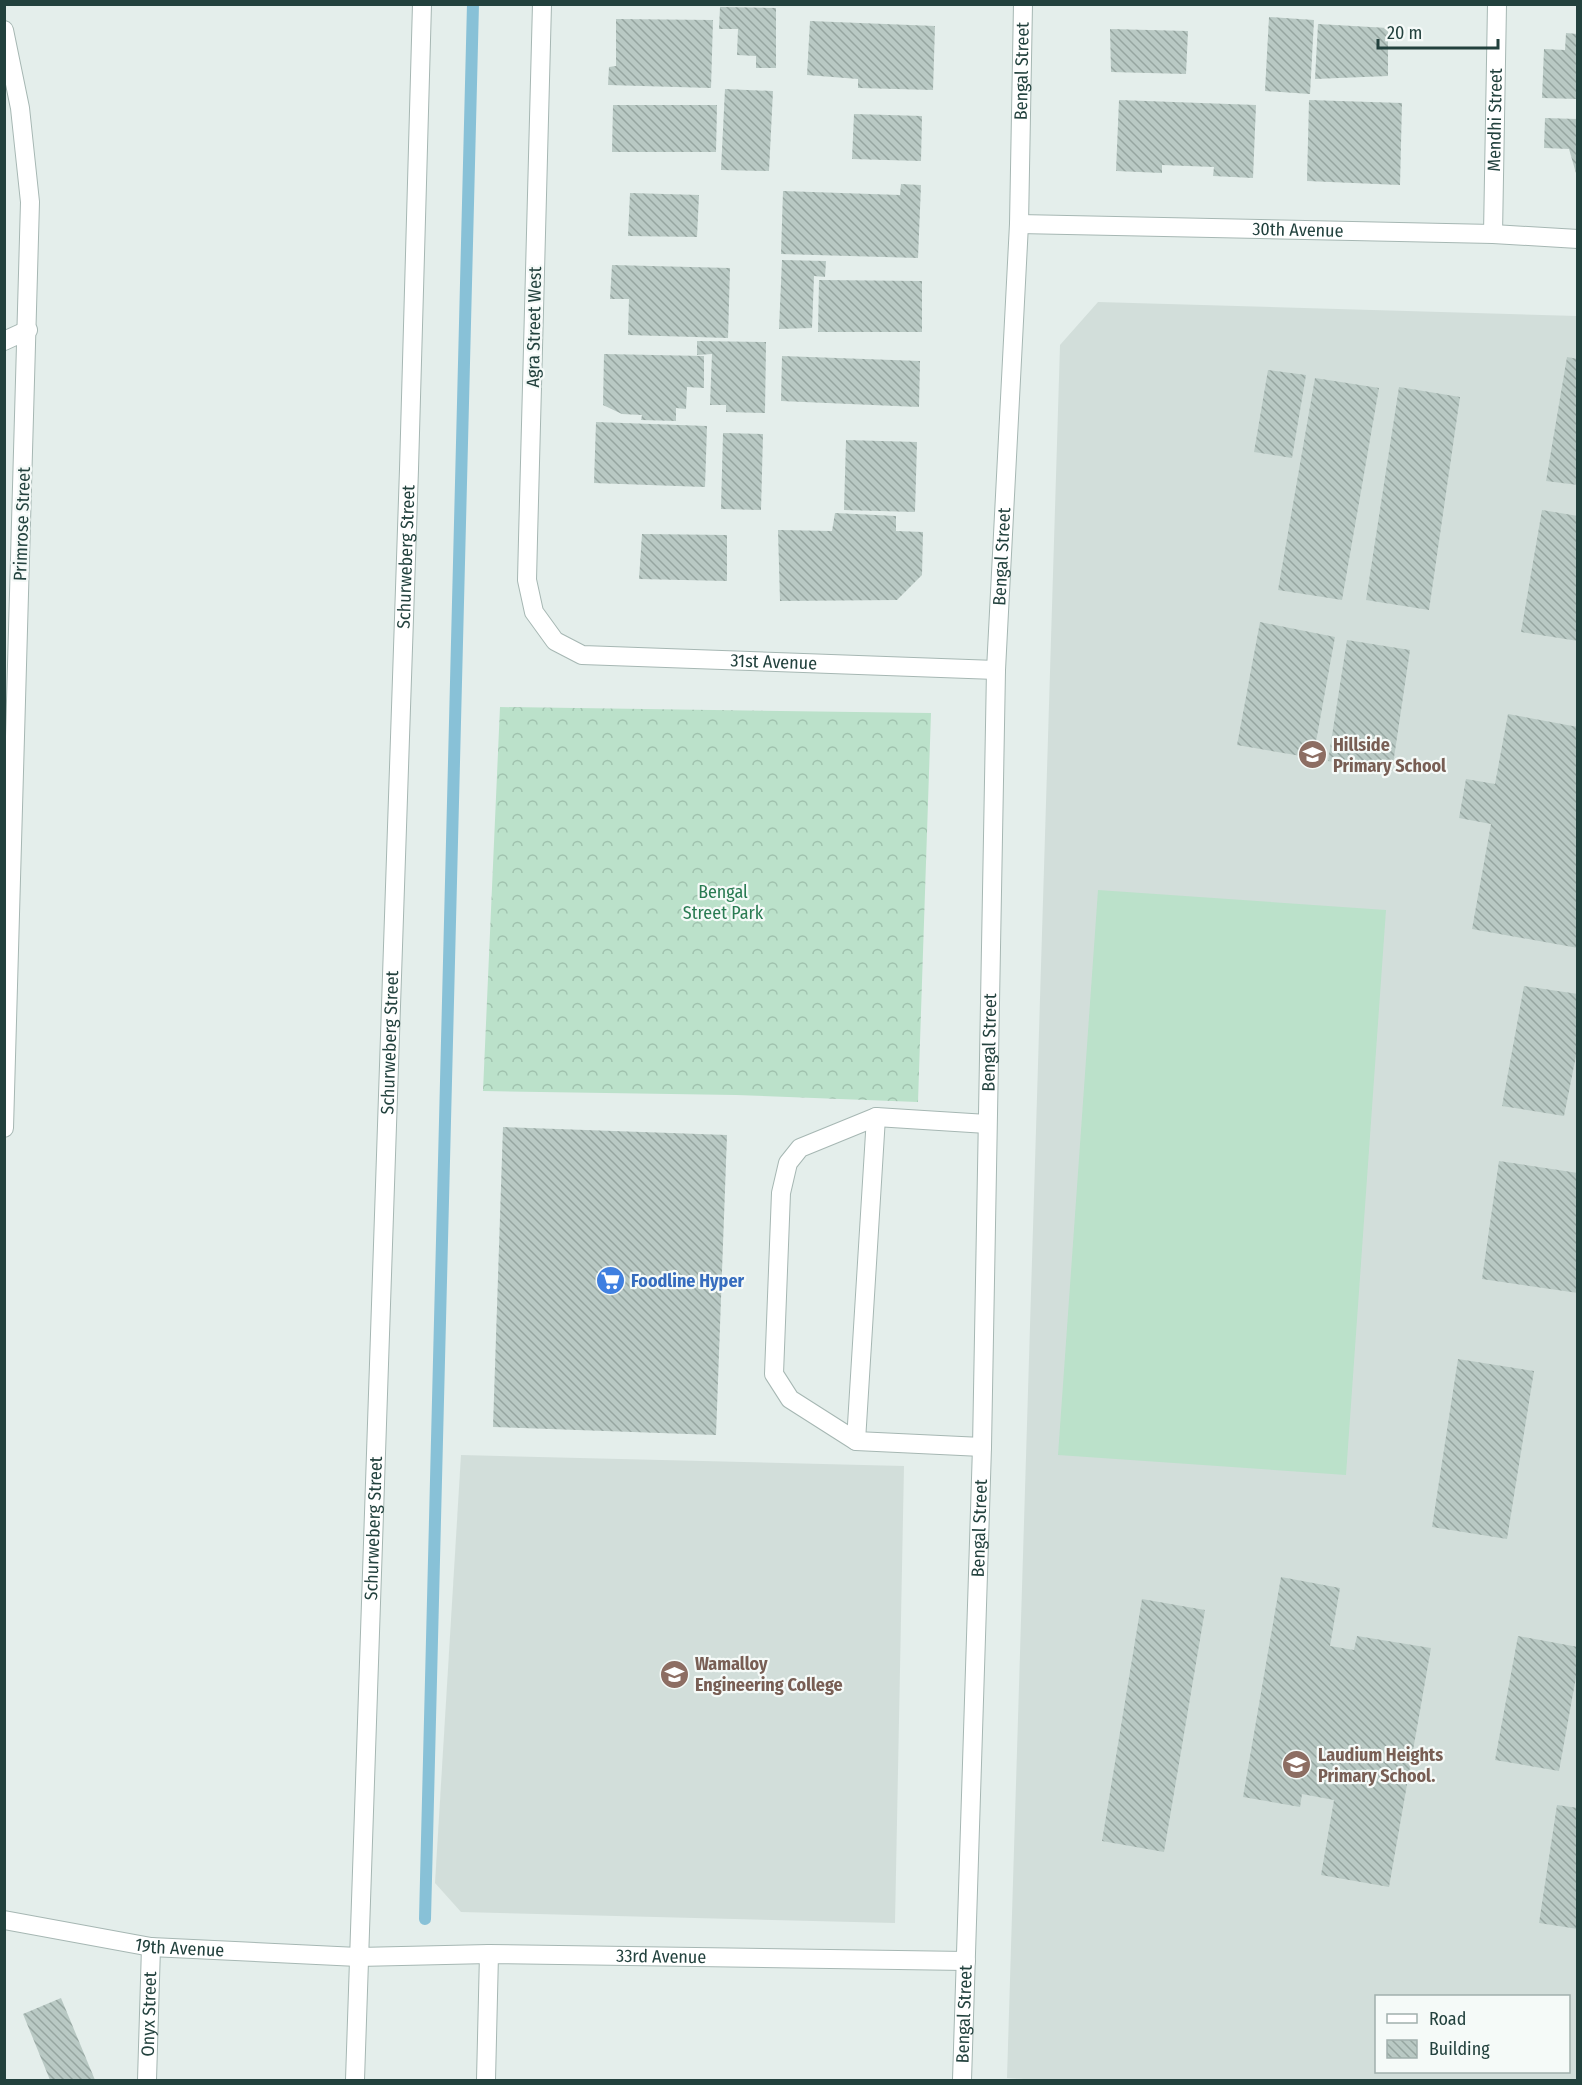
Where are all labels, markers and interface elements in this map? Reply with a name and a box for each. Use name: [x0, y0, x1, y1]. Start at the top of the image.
scale bar: [1378, 12, 1498, 50]
street label: Bengal Street: [1010, 22, 1034, 120]
text: 20 m: [1387, 22, 1422, 44]
street label: Mendhi Street: [1483, 68, 1507, 172]
street label: 30th Avenue: [1252, 218, 1344, 242]
street label: Agra Street West: [522, 266, 546, 388]
street label: Primrose Street: [9, 467, 35, 581]
street label: Schurweberg Street: [393, 484, 419, 629]
street label: Bengal Street: [988, 507, 1015, 606]
street label: 31st Avenue: [730, 649, 818, 675]
place label: Hillside Primary School: [1333, 734, 1446, 777]
school or university icon: Hillside Primary School: [1296, 739, 1328, 771]
park label: Bengal Street Park: [683, 881, 764, 924]
street label: Schurweberg Street: [376, 970, 403, 1115]
street label: Bengal Street: [977, 993, 1001, 1092]
supermarket icon: Foodline Hyper: [594, 1265, 626, 1297]
place label: Foodline Hyper: [631, 1270, 745, 1292]
street label: Schurweberg Street: [360, 1456, 387, 1601]
street label: Bengal Street: [967, 1479, 992, 1578]
place label: Wamalloy Engineering College: [695, 1653, 843, 1696]
school or university icon: Wamalloy Engineering College: [658, 1658, 690, 1690]
place label: Laudium Heights Primary School.: [1318, 1744, 1443, 1787]
school or university icon: Laudium Heights Primary School.: [1281, 1749, 1313, 1781]
street label: 19th Avenue: [133, 1933, 225, 1962]
street label: 33rd Avenue: [616, 1945, 707, 1968]
street label: Bengal Street: [952, 1964, 977, 2064]
street label: Onyx Street: [137, 1971, 161, 2057]
legend: [1375, 1995, 1570, 2073]
text: Road: [1429, 2008, 1466, 2030]
text: Building: [1429, 2038, 1490, 2060]

